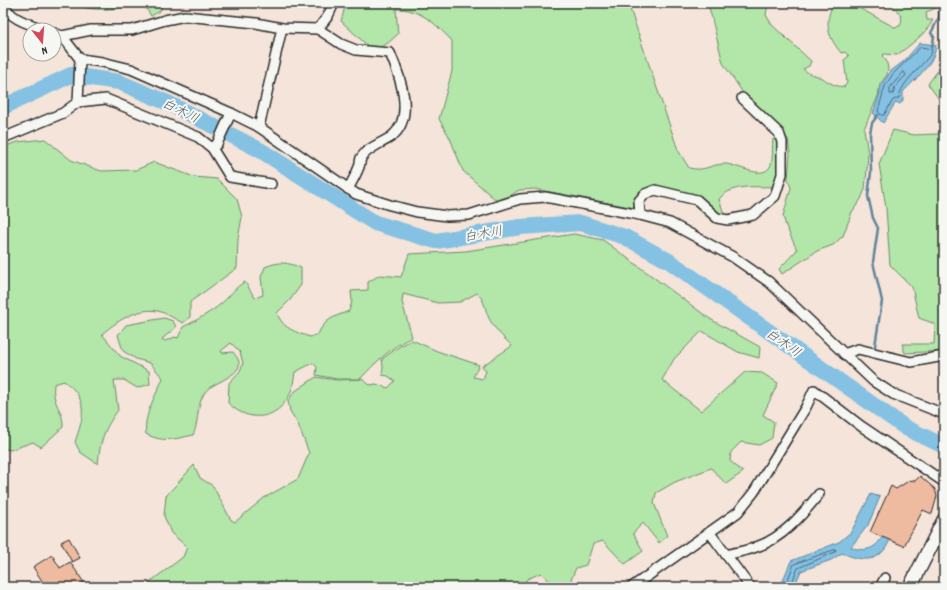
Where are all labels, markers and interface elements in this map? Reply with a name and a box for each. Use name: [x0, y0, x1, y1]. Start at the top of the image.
north arrow: [22, 22, 62, 62]
text: N: [39, 41, 49, 58]
water label: 白木川: [158, 95, 202, 129]
water label: 白木川: [463, 223, 504, 248]
water label: 白木川: [761, 325, 804, 363]

